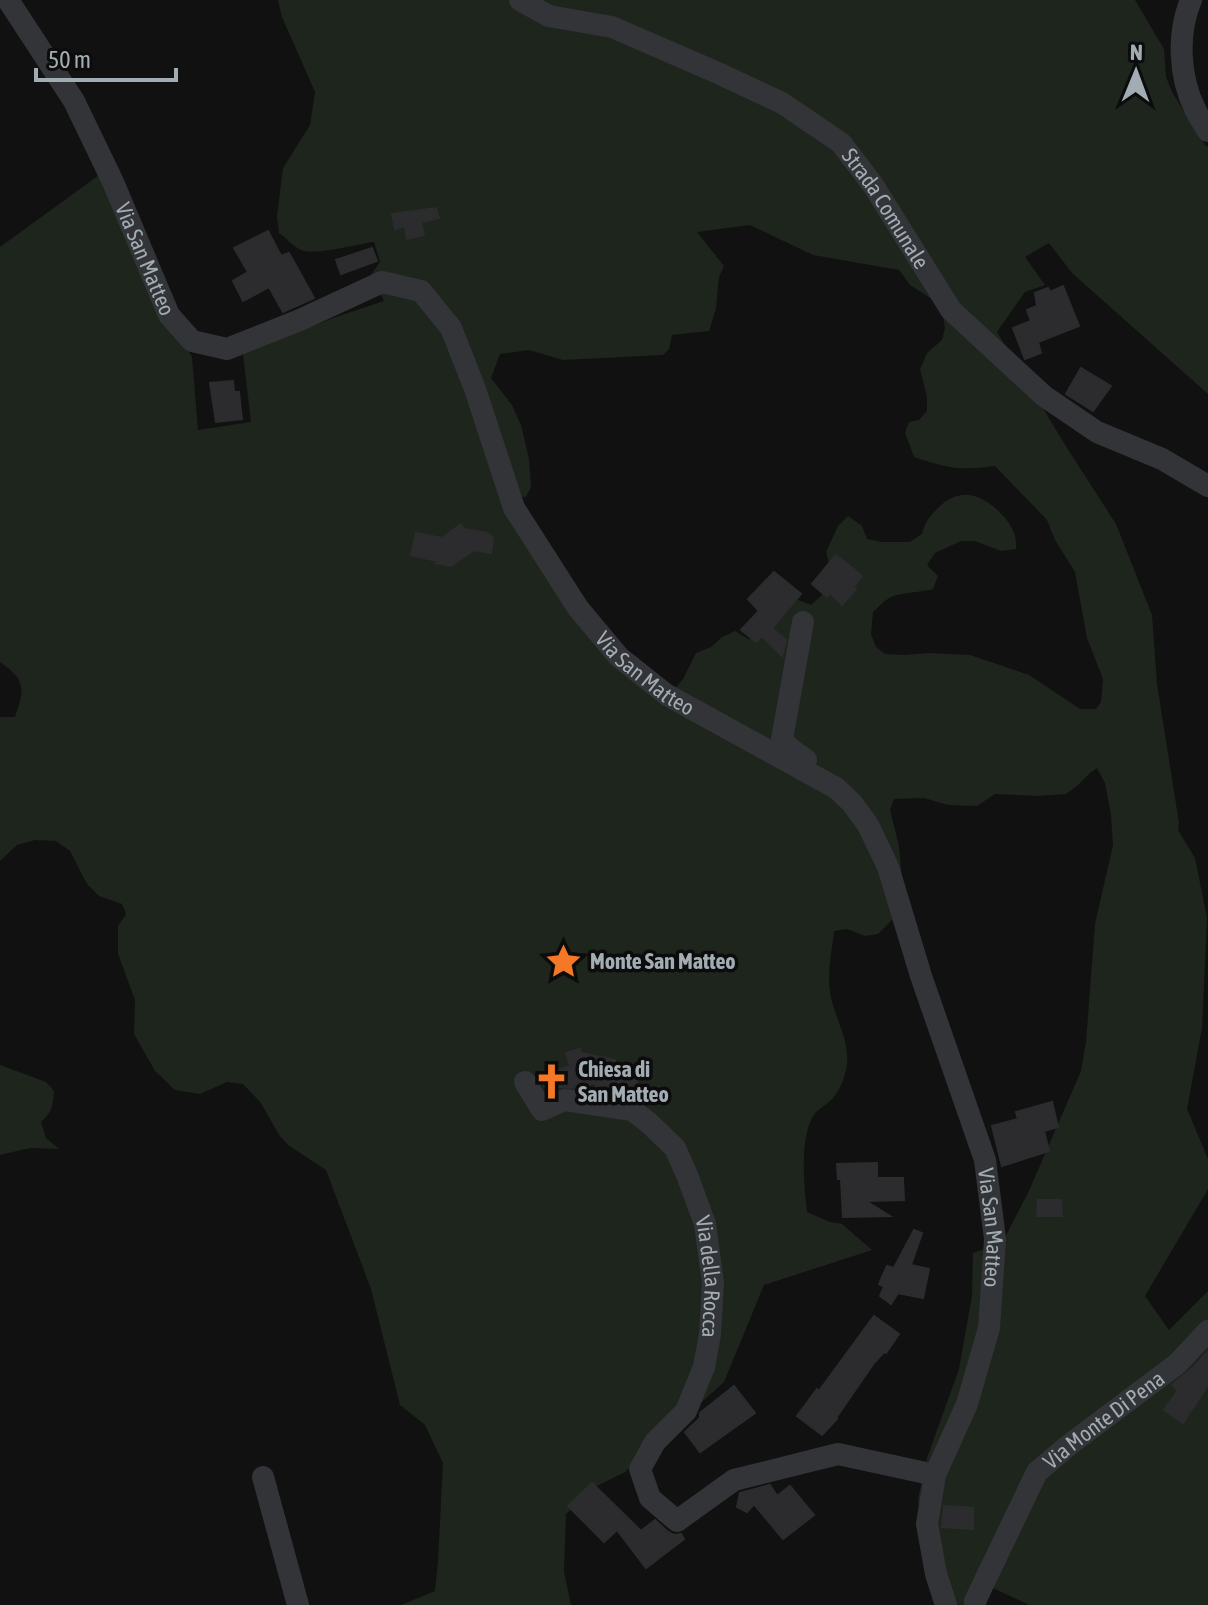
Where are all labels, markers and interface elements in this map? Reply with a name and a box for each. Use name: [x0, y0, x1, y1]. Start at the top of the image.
scale bar: [36, 32, 176, 82]
north arrow: [1096, 32, 1176, 112]
text: N: [1130, 39, 1143, 65]
text: 50 m: [48, 46, 91, 73]
street label: Strada Comunale: [837, 143, 935, 273]
street label: Via San Matteo: [110, 199, 181, 319]
street label: Via San Matteo: [590, 626, 699, 721]
place icon: Monte San Matteo: [545, 942, 583, 980]
place label: Monte San Matteo: [590, 948, 736, 974]
place label: Chiesa di San Matteo: [578, 1056, 669, 1107]
church icon: Chiesa di San Matteo: [533, 1063, 571, 1101]
street label: Via San Matteo: [973, 1166, 1009, 1288]
street label: Via della Rocca: [690, 1212, 726, 1339]
street label: Via Monte Di Pena: [1038, 1365, 1170, 1474]

